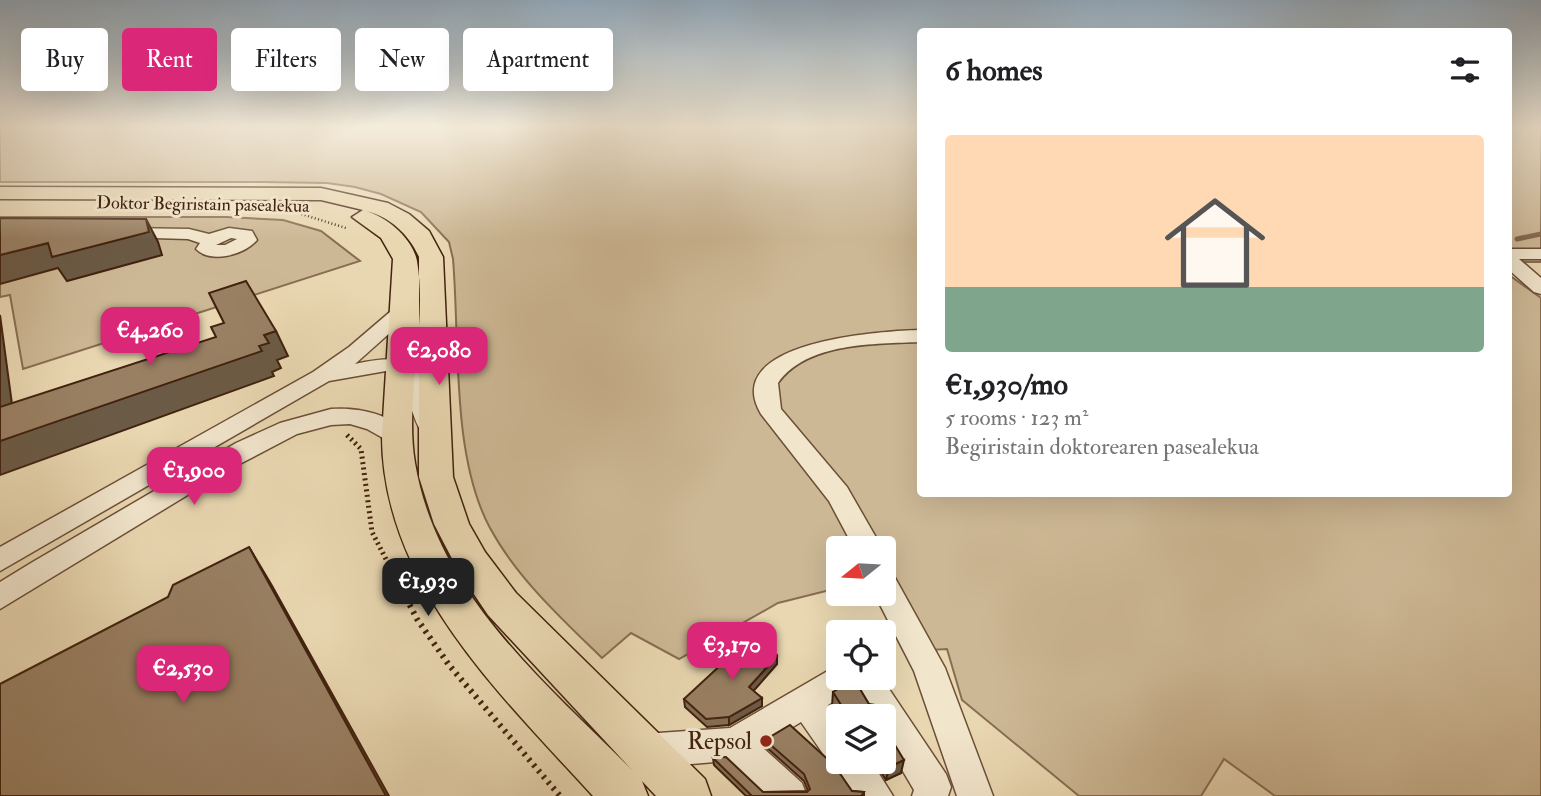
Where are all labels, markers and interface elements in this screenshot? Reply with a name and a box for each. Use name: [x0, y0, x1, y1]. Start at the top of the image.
chip: Buy: [21, 28, 108, 91]
chip: Rent: [122, 28, 217, 91]
chip: Filters: [231, 28, 341, 91]
chip: New: [355, 28, 449, 91]
chip: Apartment: [463, 28, 613, 91]
icon: filters: [1446, 51, 1484, 89]
text: 6 homes: [945, 52, 1043, 89]
icon: home: [1152, 180, 1278, 306]
street label: Doktor Begiristain pasealekua: [96, 191, 310, 218]
pin: €4,260: [93, 308, 207, 367]
text: €4,260: [117, 315, 183, 344]
pin: €2,080: [382, 328, 496, 387]
text: €2,080: [407, 335, 471, 364]
text: €1,930/mo: [945, 366, 1068, 403]
text: 5 rooms · 123 m²: [945, 403, 1088, 432]
text: Begiristain doktorearen pasealekua: [945, 432, 1259, 461]
pin: €1,900: [137, 448, 251, 507]
text: €1,900: [163, 455, 225, 484]
north arrow: [826, 536, 896, 606]
map controls: [826, 536, 896, 774]
pin: €1,930: [371, 558, 485, 618]
text: €1,930: [398, 566, 458, 595]
button: locate: [826, 620, 896, 690]
pin: €3,170: [675, 622, 789, 682]
text: €3,170: [703, 630, 761, 659]
pin: €2,530: [126, 646, 240, 705]
text: €2,530: [153, 653, 213, 682]
button: layers: [826, 704, 896, 774]
place label: Repsol: [687, 726, 752, 757]
marker: Repsol: [758, 733, 774, 749]

